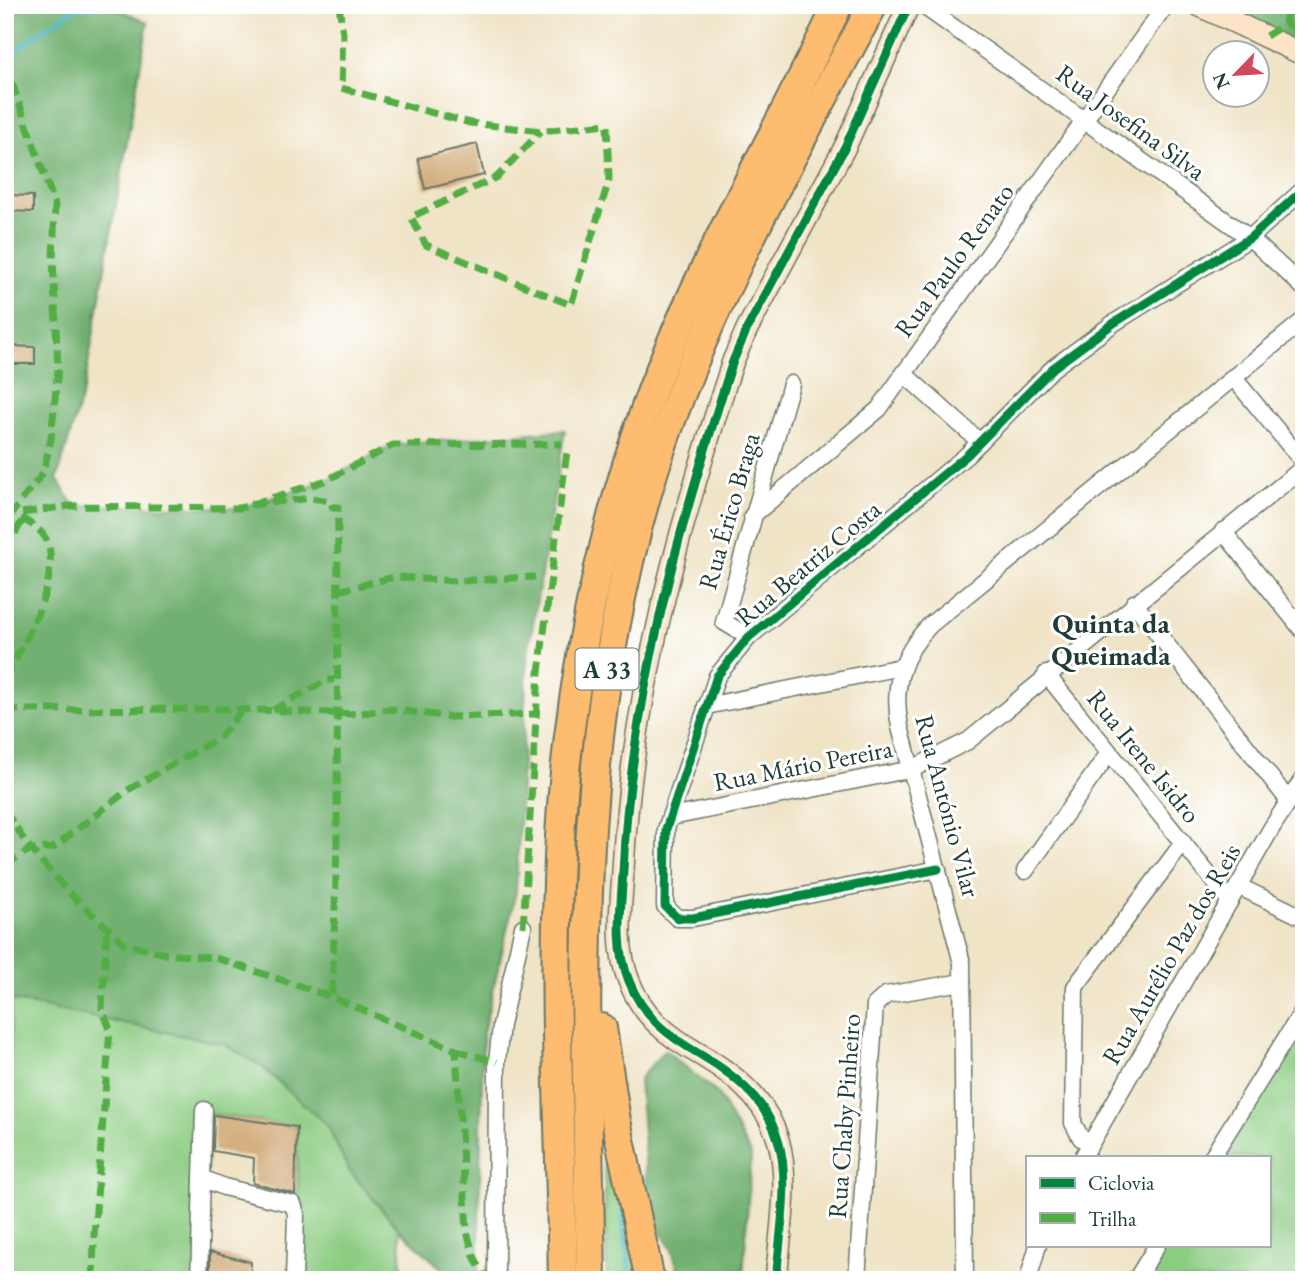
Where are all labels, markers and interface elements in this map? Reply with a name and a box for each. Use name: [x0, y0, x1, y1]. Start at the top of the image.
north arrow: [1200, 38, 1270, 108]
street label: Rua Josefina Silva: [1049, 56, 1213, 188]
text: N: [1206, 68, 1236, 93]
street label: Rua Paulo Renato: [886, 176, 1022, 344]
street label: Rua Érico Braga: [690, 428, 768, 593]
street label: Rua Beatriz Costa: [728, 492, 888, 634]
district label: Quinta da Queimada: [1051, 605, 1171, 673]
road number: A 33: [576, 648, 638, 690]
street label: Rua Irene Isidro: [1080, 682, 1208, 830]
street label: Rua António Vilar: [907, 711, 989, 901]
street label: Rua Mário Pereira: [711, 731, 896, 799]
street label: Rua Aurélio Paz dos Reis: [1094, 837, 1248, 1071]
street label: Rua Chaby Pinheiro: [820, 1012, 868, 1220]
legend: [1026, 1156, 1270, 1246]
text: Ciclovia: [1088, 1169, 1155, 1196]
text: Trilha: [1088, 1205, 1137, 1232]

